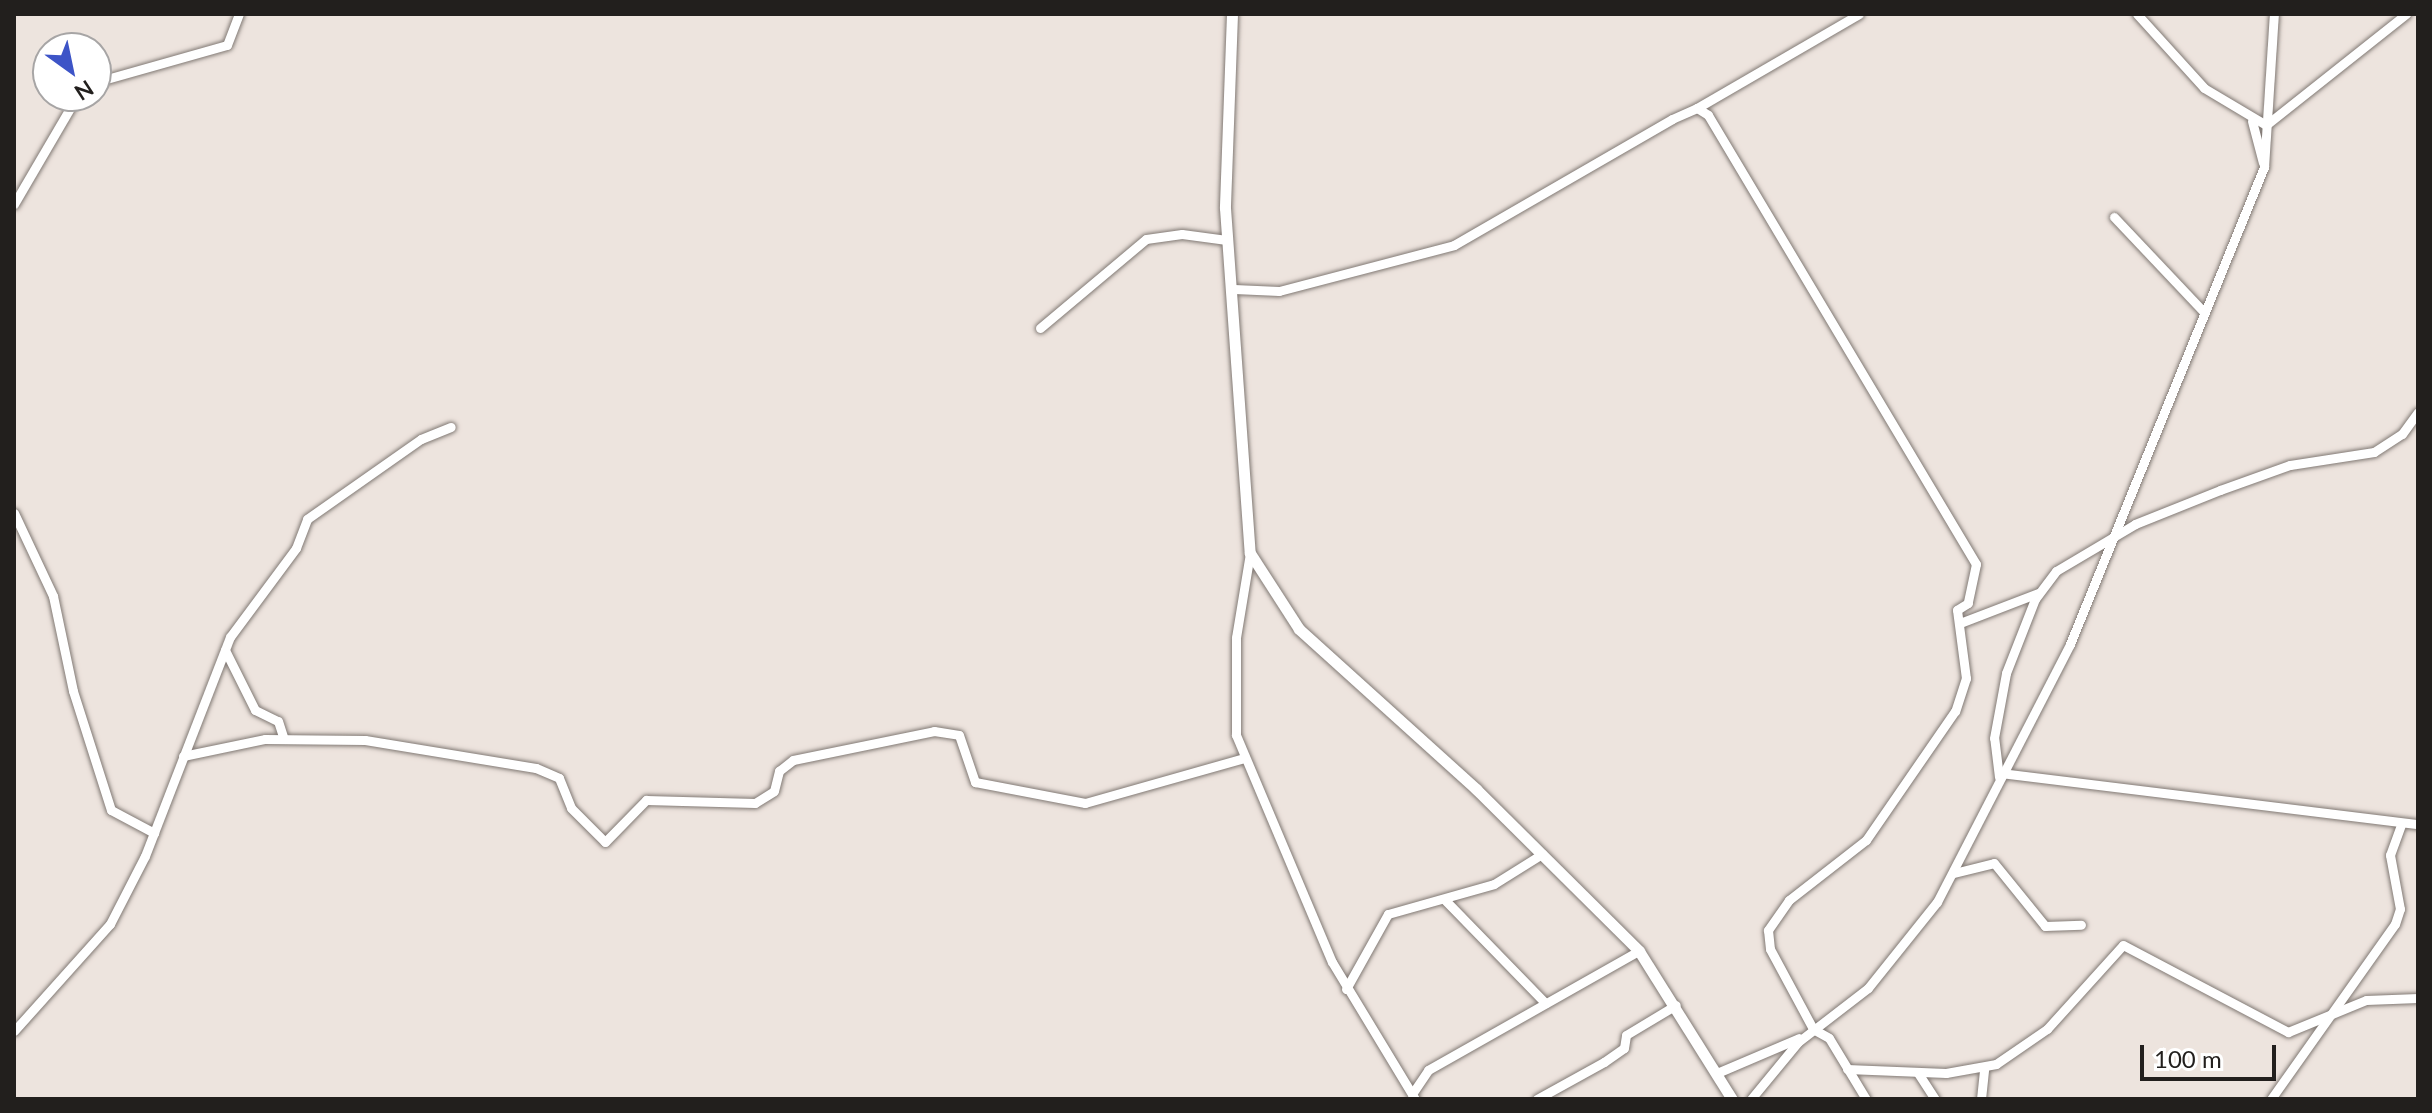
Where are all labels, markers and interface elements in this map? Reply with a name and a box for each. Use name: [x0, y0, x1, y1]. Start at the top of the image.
north arrow: [32, 32, 112, 112]
text: N: [70, 75, 99, 107]
scale bar: [2144, 1029, 2280, 1079]
text: 100 m: [2154, 1044, 2222, 1073]

